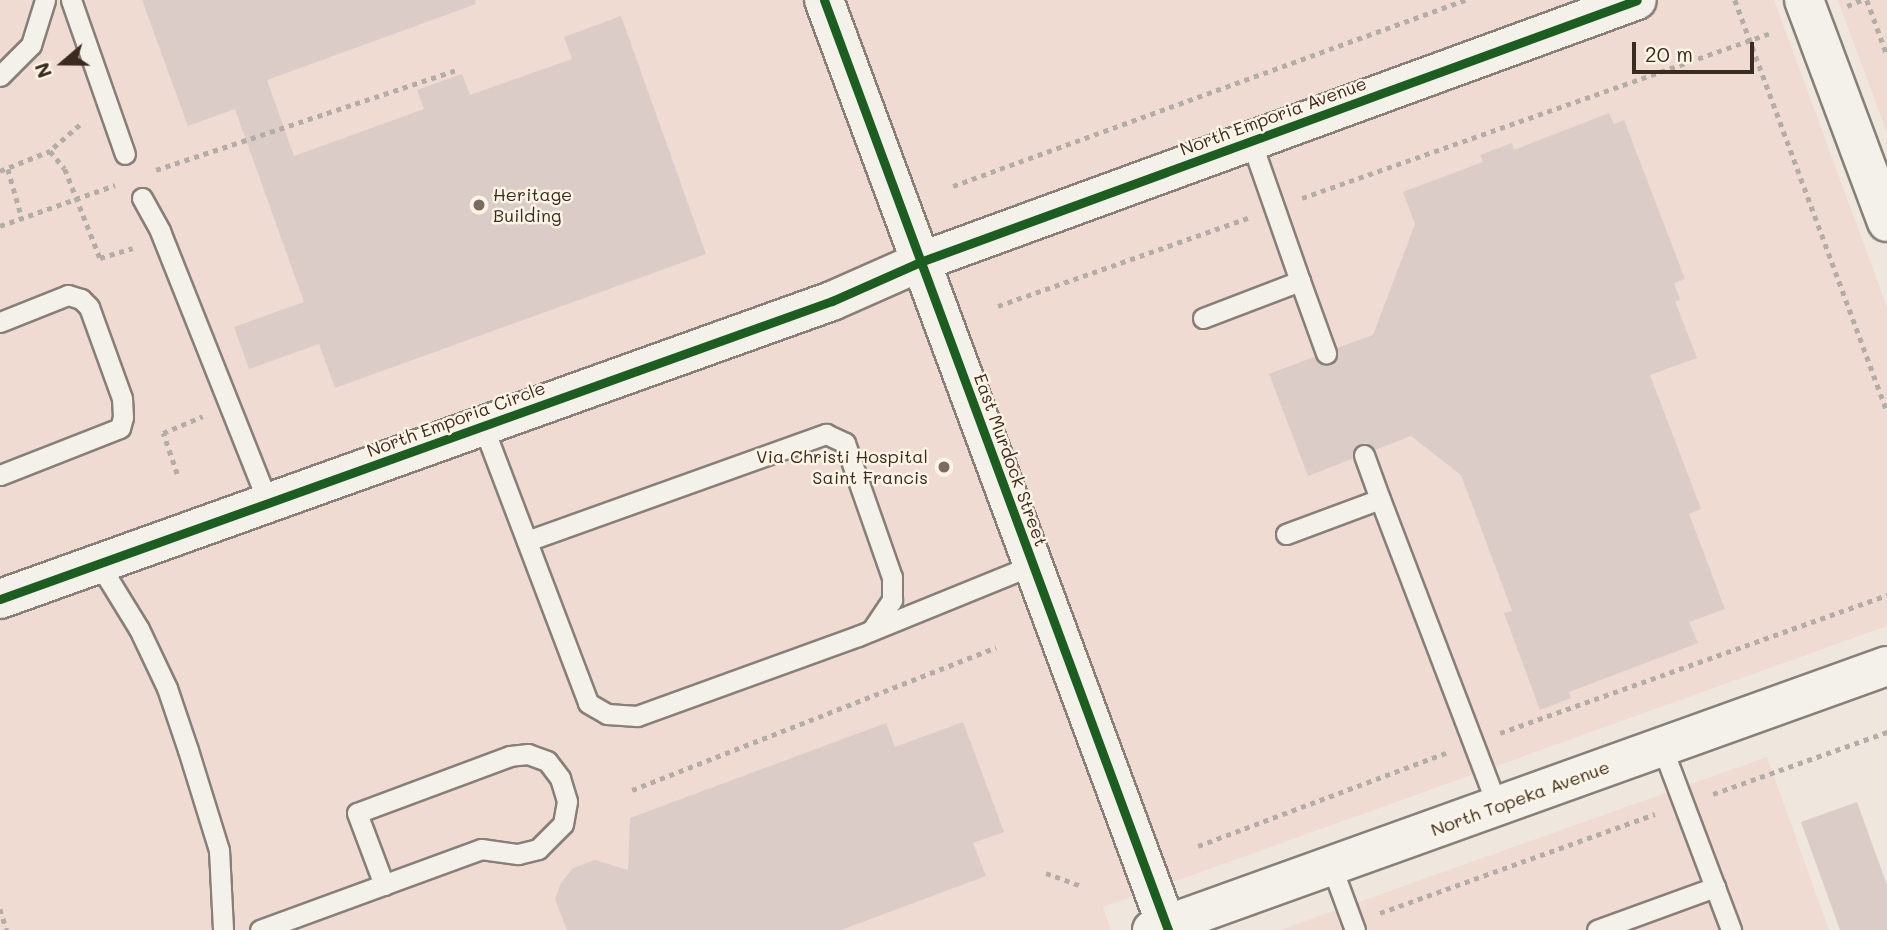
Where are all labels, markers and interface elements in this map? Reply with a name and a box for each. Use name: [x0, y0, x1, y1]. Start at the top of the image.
north arrow: [28, 28, 98, 98]
scale bar: [1635, 28, 1758, 72]
text: 20 m: [1645, 40, 1693, 67]
text: N: [29, 59, 57, 81]
street label: North Emporia Avenue: [1177, 72, 1369, 160]
place label: Heritage Building: [493, 184, 572, 227]
marker: Heritage Building: [471, 197, 487, 213]
street label: East Murdock Street: [970, 371, 1052, 549]
street label: North Emporia Circle: [364, 377, 548, 461]
place label: Via Christi Hospital Saint Francis: [756, 446, 928, 489]
marker: Via Christi Hospital Saint Francis: [934, 457, 954, 477]
street label: North Topeka Avenue: [1428, 756, 1612, 840]

